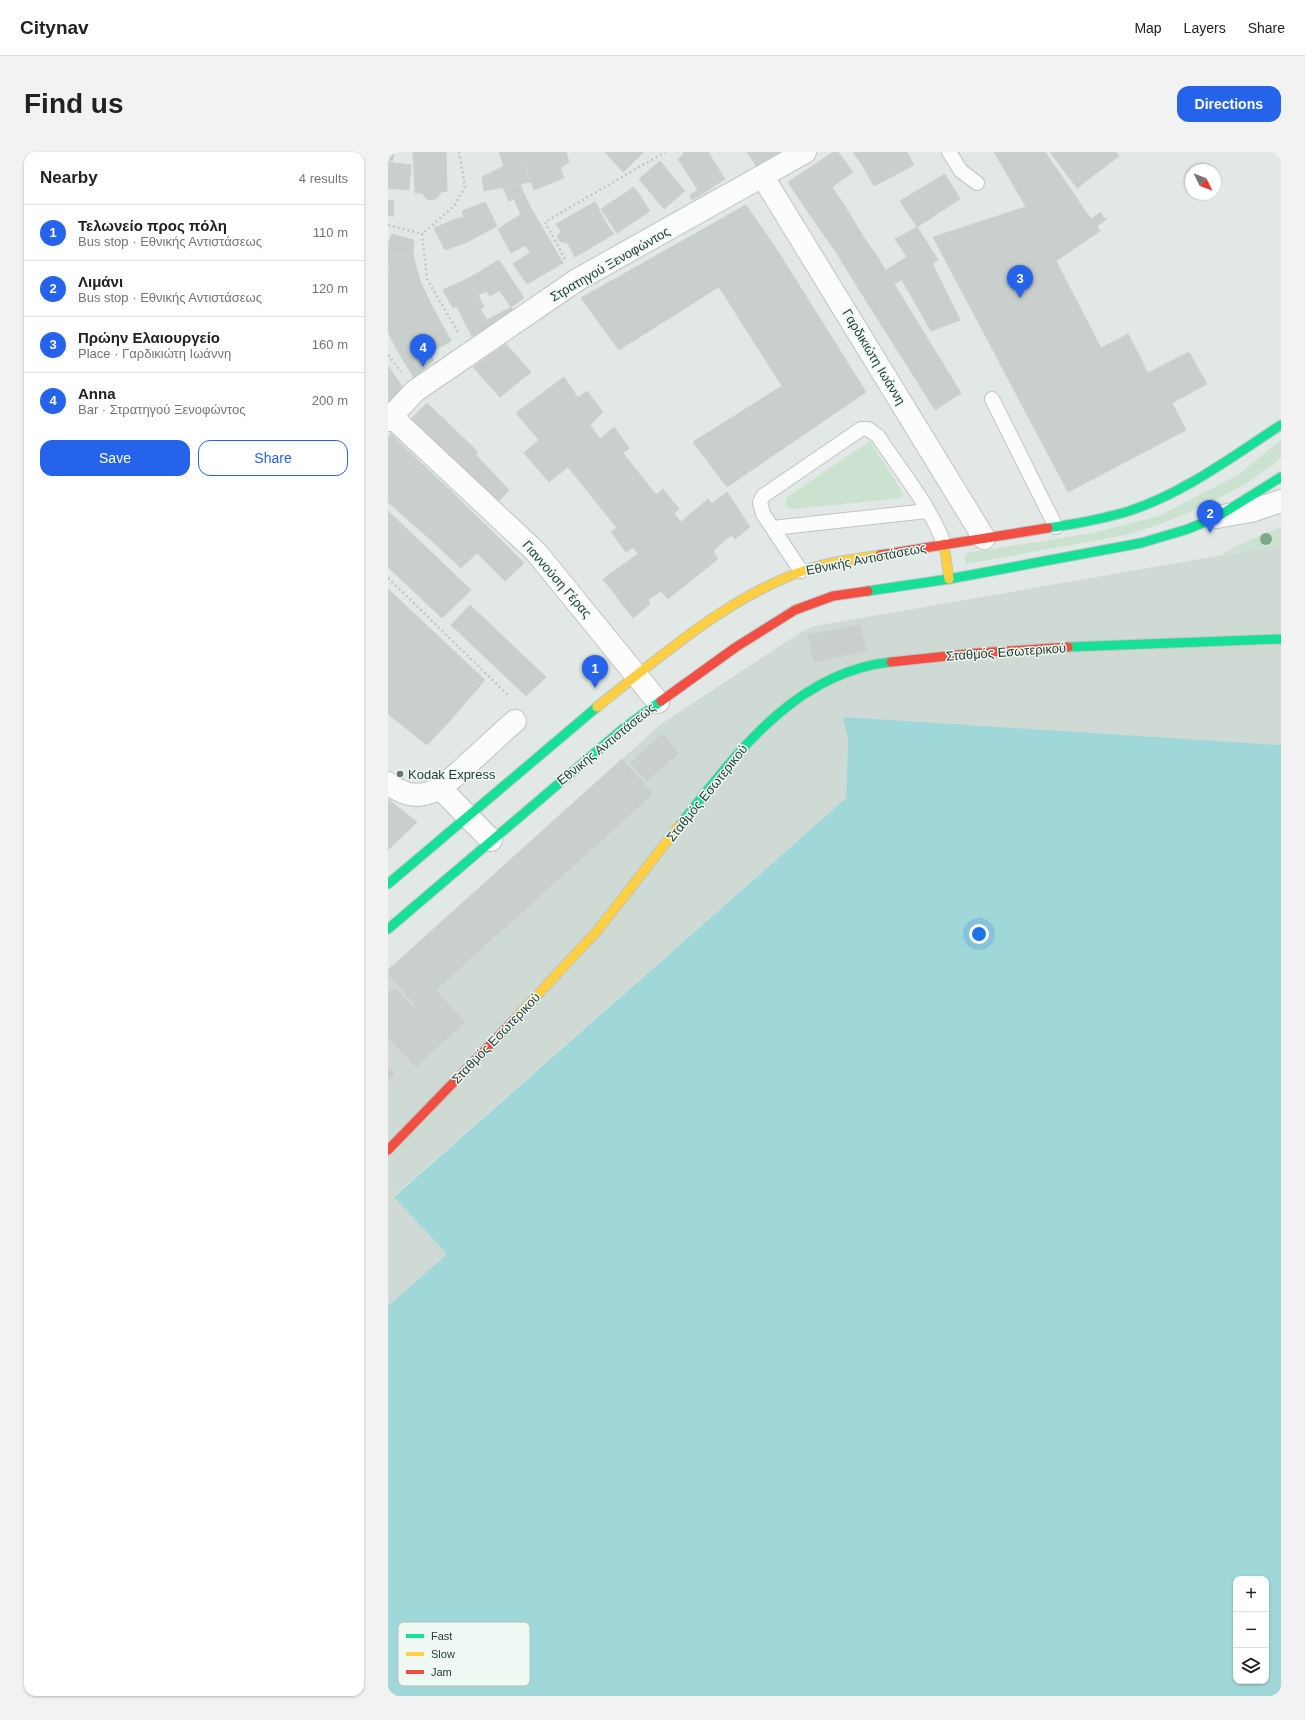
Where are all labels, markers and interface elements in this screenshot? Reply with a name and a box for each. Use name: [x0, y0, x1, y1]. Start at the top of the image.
text: Citynav: [20, 17, 89, 38]
text: Map: [1134, 20, 1162, 36]
text: Layers: [1184, 20, 1226, 36]
text: Share: [1248, 20, 1285, 36]
button: Directions: [1177, 86, 1281, 122]
text: Find us: [24, 88, 124, 119]
north arrow: [1185, 164, 1221, 200]
text: Nearby: [40, 168, 98, 187]
text: 4 results: [299, 171, 348, 186]
text: Τελωνείο προς πόλη: [78, 217, 227, 234]
street label: Στρατηγού Ξενοφώντος: [547, 224, 673, 304]
text: 1: [49, 225, 57, 240]
text: 110 m: [313, 225, 348, 240]
text: Bus stop · Εθνικής Αντιστάσεως: [78, 234, 262, 249]
pin: 3: [1007, 265, 1033, 298]
text: Λιμάνι: [78, 273, 123, 290]
text: 2: [49, 281, 57, 296]
text: 120 m: [312, 281, 348, 296]
text: Bus stop · Εθνικής Αντιστάσεως: [78, 290, 262, 305]
street label: Γαρδικιώτη Ιωάννη: [839, 306, 909, 408]
text: Πρώην Ελαιουργείο: [78, 329, 220, 346]
pin: 4: [410, 334, 436, 367]
text: 3: [49, 337, 57, 352]
text: 160 m: [312, 337, 348, 352]
text: Place · Γαρδικιώτη Ιωάννη: [78, 346, 231, 361]
text: Anna: [78, 385, 116, 402]
text: 4: [49, 393, 57, 408]
text: 200 m: [312, 393, 348, 408]
text: Bar · Στρατηγού Ξενοφώντος: [78, 402, 246, 417]
button: Save: [40, 440, 190, 476]
button: Share: [198, 440, 348, 476]
pin: 2: [1197, 500, 1223, 533]
street label: Γιαννούση Γέρας: [519, 537, 595, 621]
street label: Εθνικής Αντιστάσεως: [805, 540, 927, 578]
street label: Σταθμός Εσωτερικού: [945, 640, 1067, 664]
pin: 1: [582, 655, 608, 688]
street label: Εθνικής Αντιστάσεως: [554, 700, 658, 788]
street label: Σταθμός Εσωτερικού: [663, 742, 751, 844]
place label: Kodak Express: [408, 767, 496, 782]
marker: Kodak Express: [395, 769, 405, 779]
your location: [969, 924, 989, 944]
street label: Σταθμός Εσωτερικού: [449, 990, 543, 1086]
map controls: [1233, 1576, 1269, 1684]
button: +: [1233, 1576, 1269, 1612]
button: −: [1233, 1612, 1269, 1648]
legend: [398, 1622, 530, 1686]
text: Fast: [431, 1630, 452, 1642]
text: Slow: [431, 1648, 455, 1660]
button: layers: [1233, 1648, 1269, 1684]
text: Jam: [431, 1666, 452, 1678]

